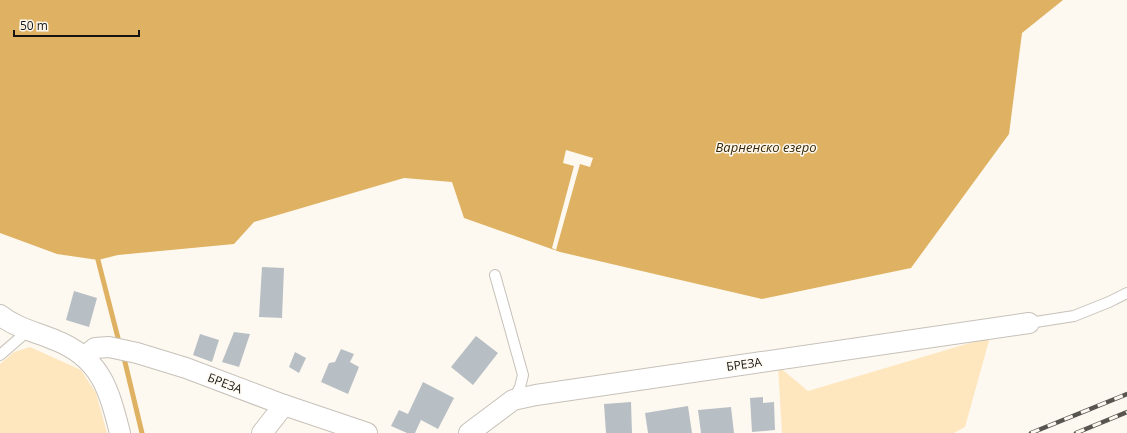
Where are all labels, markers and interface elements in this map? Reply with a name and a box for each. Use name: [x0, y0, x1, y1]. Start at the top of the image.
scale bar: [14, 12, 139, 38]
text: 50 m: [20, 17, 48, 34]
water label: Варненско езеро: [716, 138, 816, 156]
street label: БРЕЗА: [725, 353, 763, 375]
street label: БРЕЗА: [205, 369, 245, 398]

